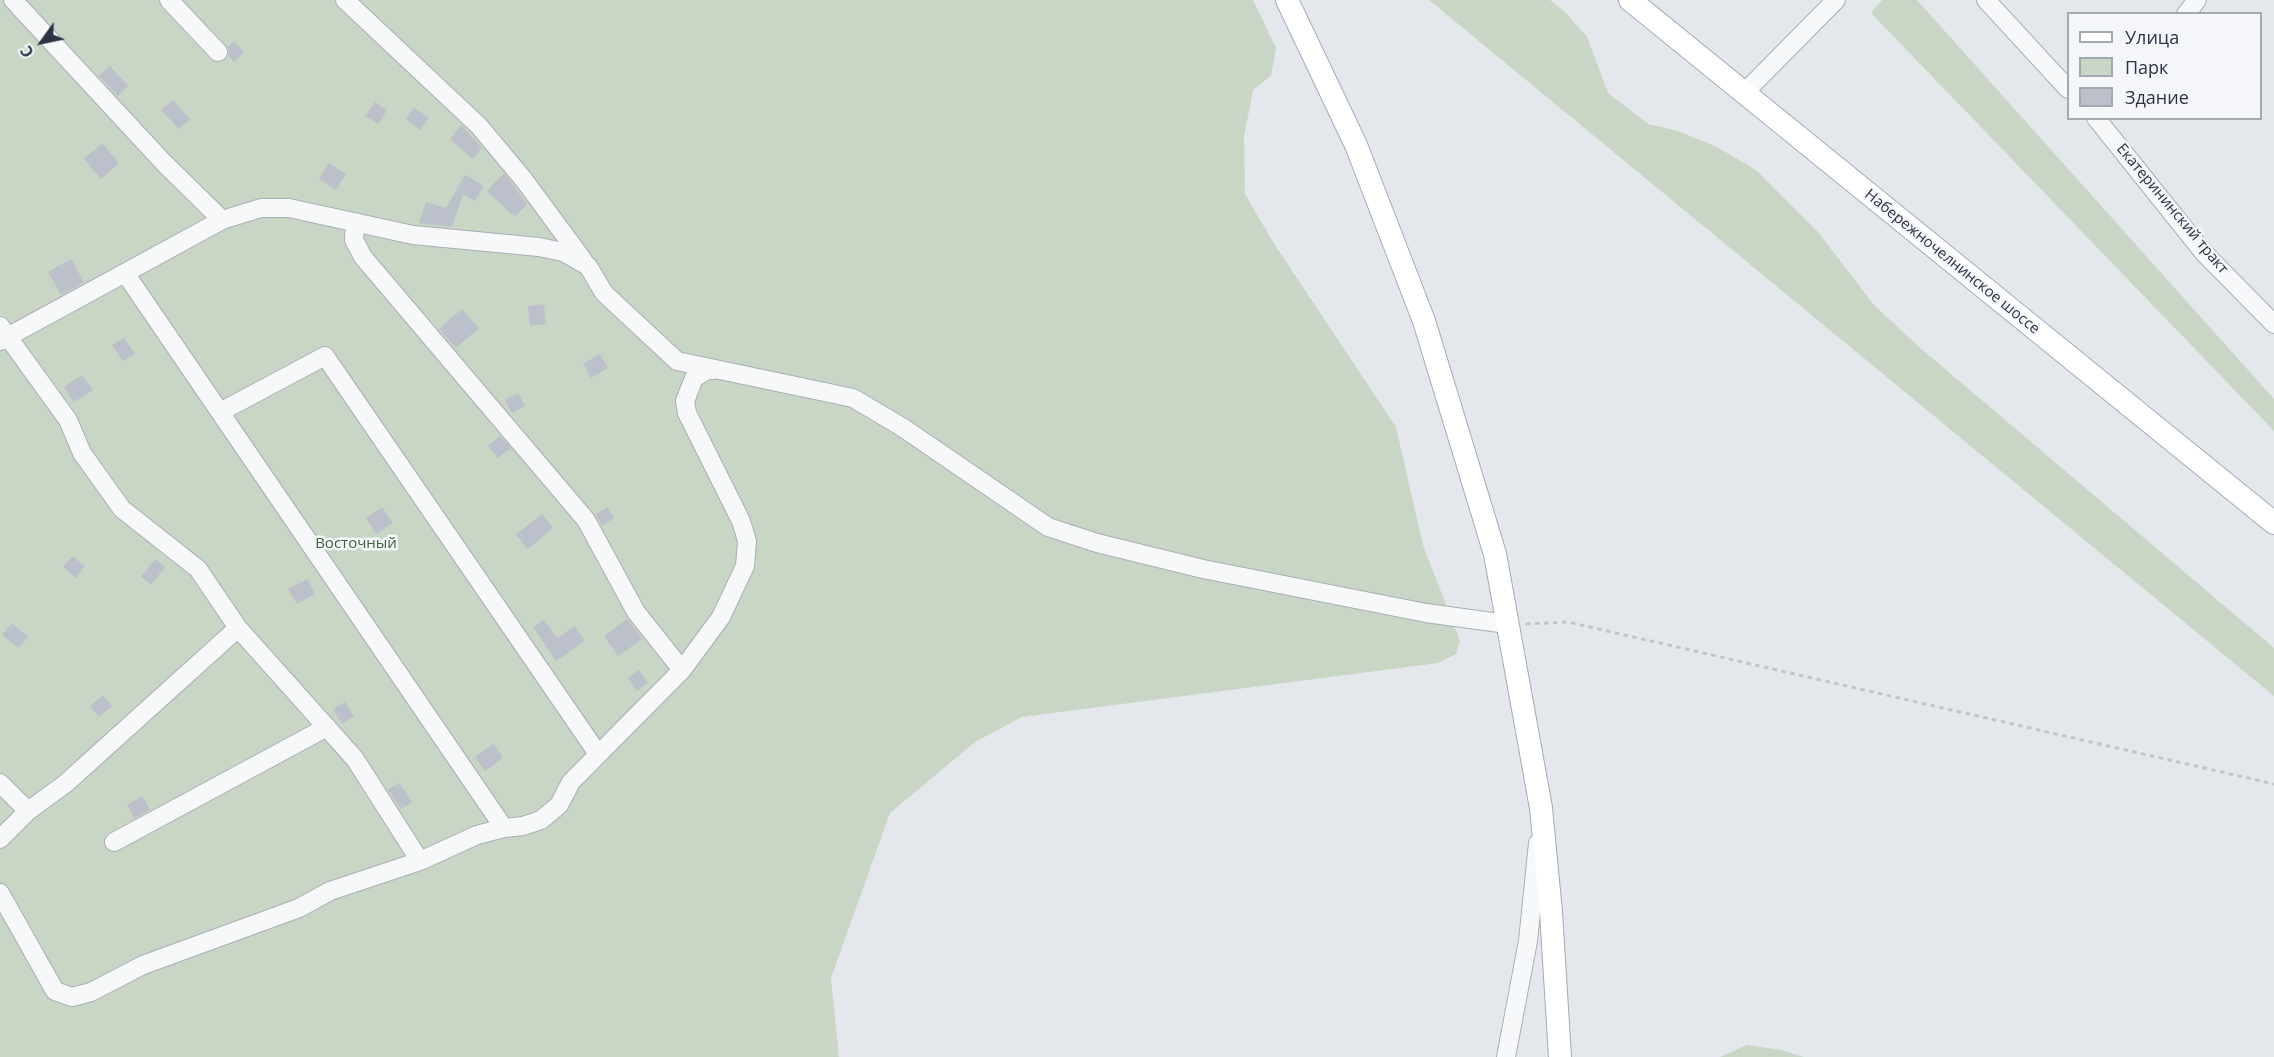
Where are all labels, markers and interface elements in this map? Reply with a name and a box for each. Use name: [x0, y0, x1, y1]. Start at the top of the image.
north arrow: [12, 12, 72, 72]
legend: [2067, 12, 2262, 120]
text: Улица: [2125, 25, 2179, 49]
text: С: [15, 42, 39, 62]
text: Парк: [2125, 55, 2168, 79]
text: Здание: [2125, 85, 2189, 109]
street label: Екатерининский тракт: [2112, 140, 2232, 278]
street label: Набережночелнинское шоссе: [1861, 186, 2043, 338]
park label: Восточный: [315, 535, 397, 553]

